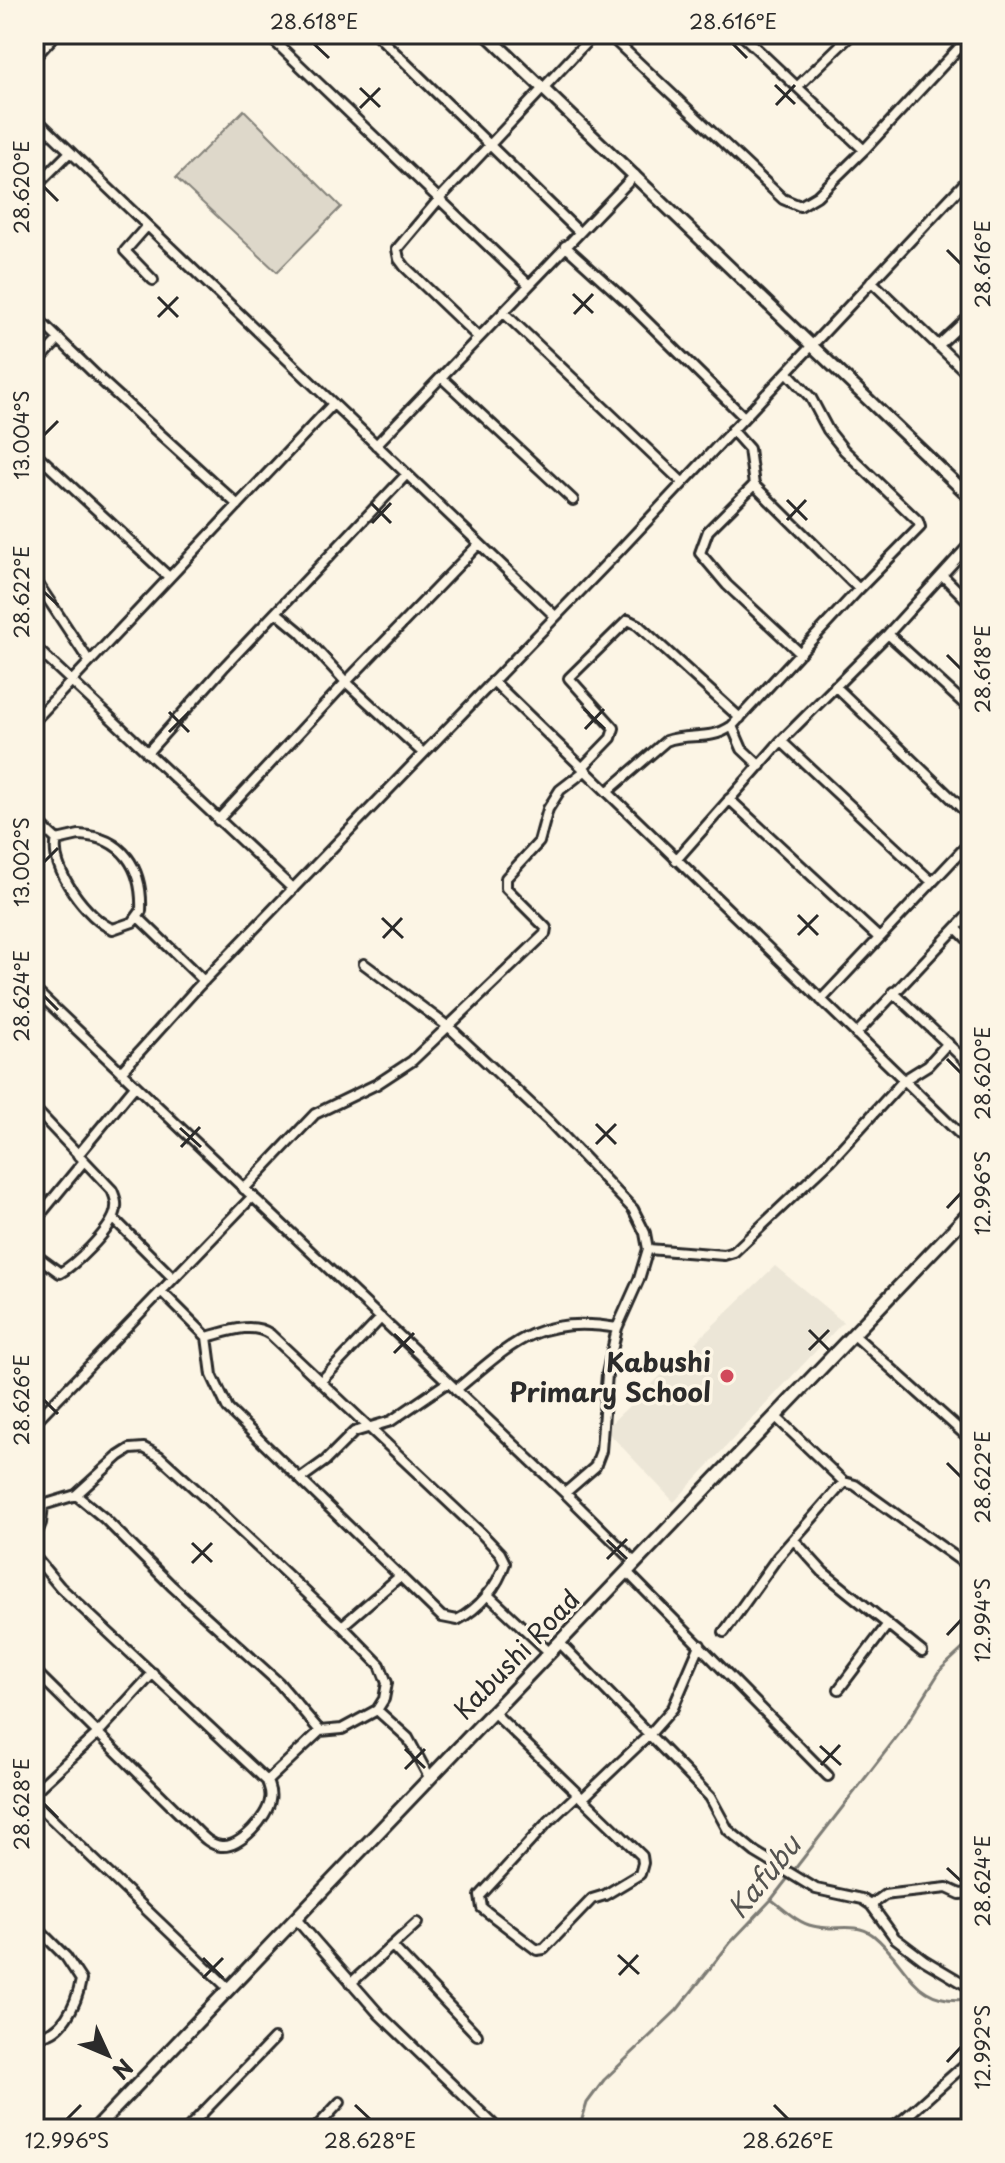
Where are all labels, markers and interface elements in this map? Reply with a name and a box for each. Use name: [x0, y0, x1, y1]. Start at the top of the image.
text: 28.618°E: [270, 6, 358, 36]
text: 28.616°E: [689, 6, 777, 36]
text: 28.620°E: [6, 140, 36, 234]
text: 28.616°E: [967, 220, 997, 308]
text: 13.004°S: [6, 390, 36, 480]
text: 28.622°E: [6, 545, 36, 639]
text: 28.618°E: [967, 625, 997, 713]
text: 13.002°S: [6, 817, 36, 907]
text: 28.624°E: [6, 950, 36, 1042]
text: 28.620°E: [967, 1026, 997, 1120]
text: 12.996°S: [967, 1151, 997, 1235]
place label: Kabushi Primary School: [509, 1342, 711, 1411]
text: 28.626°E: [6, 1354, 36, 1446]
marker: Kabushi Primary School: [718, 1367, 736, 1385]
text: 28.622°E: [967, 1430, 997, 1524]
text: 12.994°S: [967, 1578, 997, 1662]
street label: Kabushi Road: [444, 1580, 588, 1728]
text: 28.628°E: [6, 1758, 36, 1850]
water label: Kafubu: [716, 1823, 812, 1927]
text: 28.624°E: [967, 1835, 997, 1927]
text: 12.992°S: [967, 2005, 997, 2089]
north arrow: [68, 2015, 148, 2095]
text: N: [106, 2052, 141, 2088]
text: 12.996°S: [25, 2125, 109, 2155]
text: 28.628°E: [324, 2125, 416, 2155]
text: 28.626°E: [742, 2125, 834, 2155]

